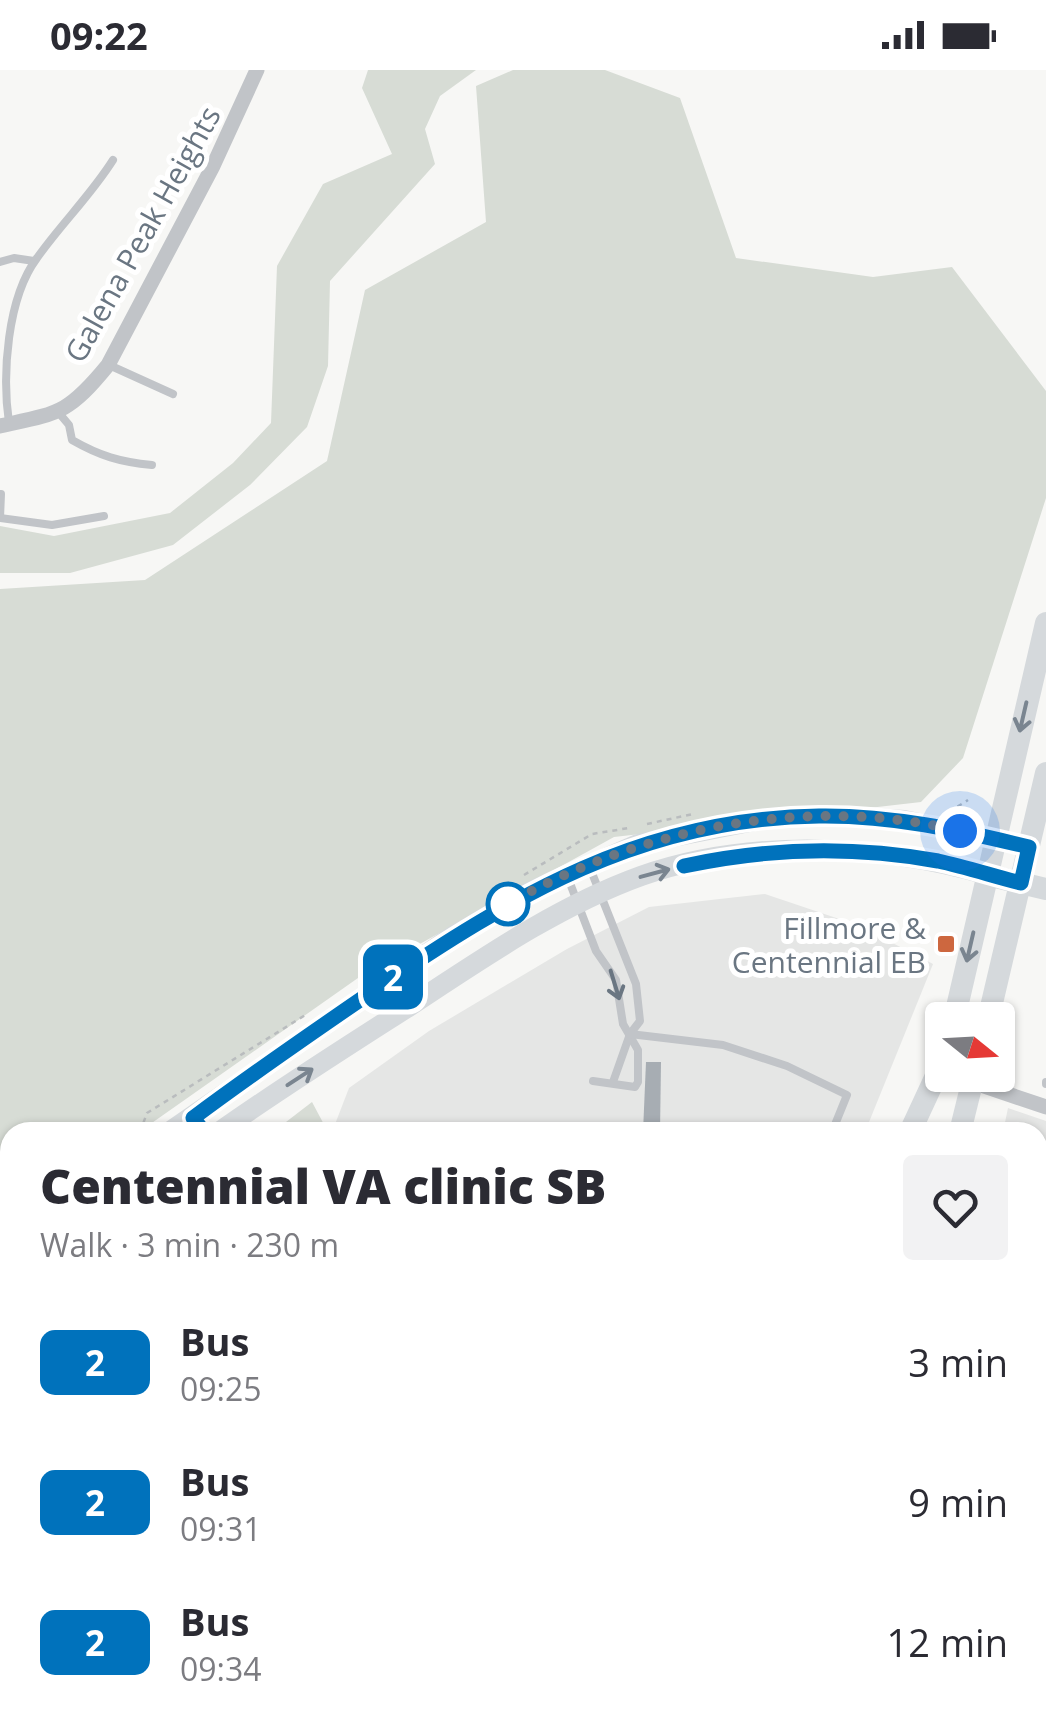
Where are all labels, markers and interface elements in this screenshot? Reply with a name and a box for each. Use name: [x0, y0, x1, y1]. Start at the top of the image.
text: 09:22: [50, 9, 148, 61]
street label: Galena Peak Heights: [54, 99, 230, 369]
one-way arrow: [1013, 700, 1031, 732]
your location: [935, 806, 985, 856]
one-way arrow: [639, 862, 670, 881]
unlabelled marker: [487, 883, 529, 925]
place label: Fillmore & Centennial EB: [732, 907, 926, 982]
one-way arrow: [960, 931, 978, 963]
marker: Fillmore & Centennial EB: [935, 933, 957, 955]
line badge: 2: [360, 944, 426, 1010]
text: 2: [383, 954, 403, 1001]
one-way arrow: [607, 968, 625, 1000]
north arrow: [925, 1002, 1015, 1092]
map controls: [925, 1002, 1015, 1092]
one-way arrow: [285, 1067, 313, 1088]
text: Centennial VA clinic SB: [40, 1153, 606, 1218]
button: heart: [903, 1155, 1008, 1260]
text: Walk · 3 min · 230 m: [40, 1223, 339, 1266]
text: Bus: [180, 1315, 249, 1367]
text: 3 min: [908, 1336, 1008, 1388]
text: 2: [85, 1339, 105, 1386]
text: 09:25: [180, 1367, 262, 1410]
text: Bus: [180, 1455, 249, 1507]
text: 9 min: [908, 1476, 1008, 1528]
text: 2: [85, 1479, 105, 1526]
text: 09:31: [180, 1507, 262, 1550]
text: Bus: [180, 1595, 249, 1647]
text: 12 min: [887, 1616, 1008, 1668]
text: 2: [85, 1619, 105, 1666]
text: 09:34: [180, 1647, 262, 1690]

